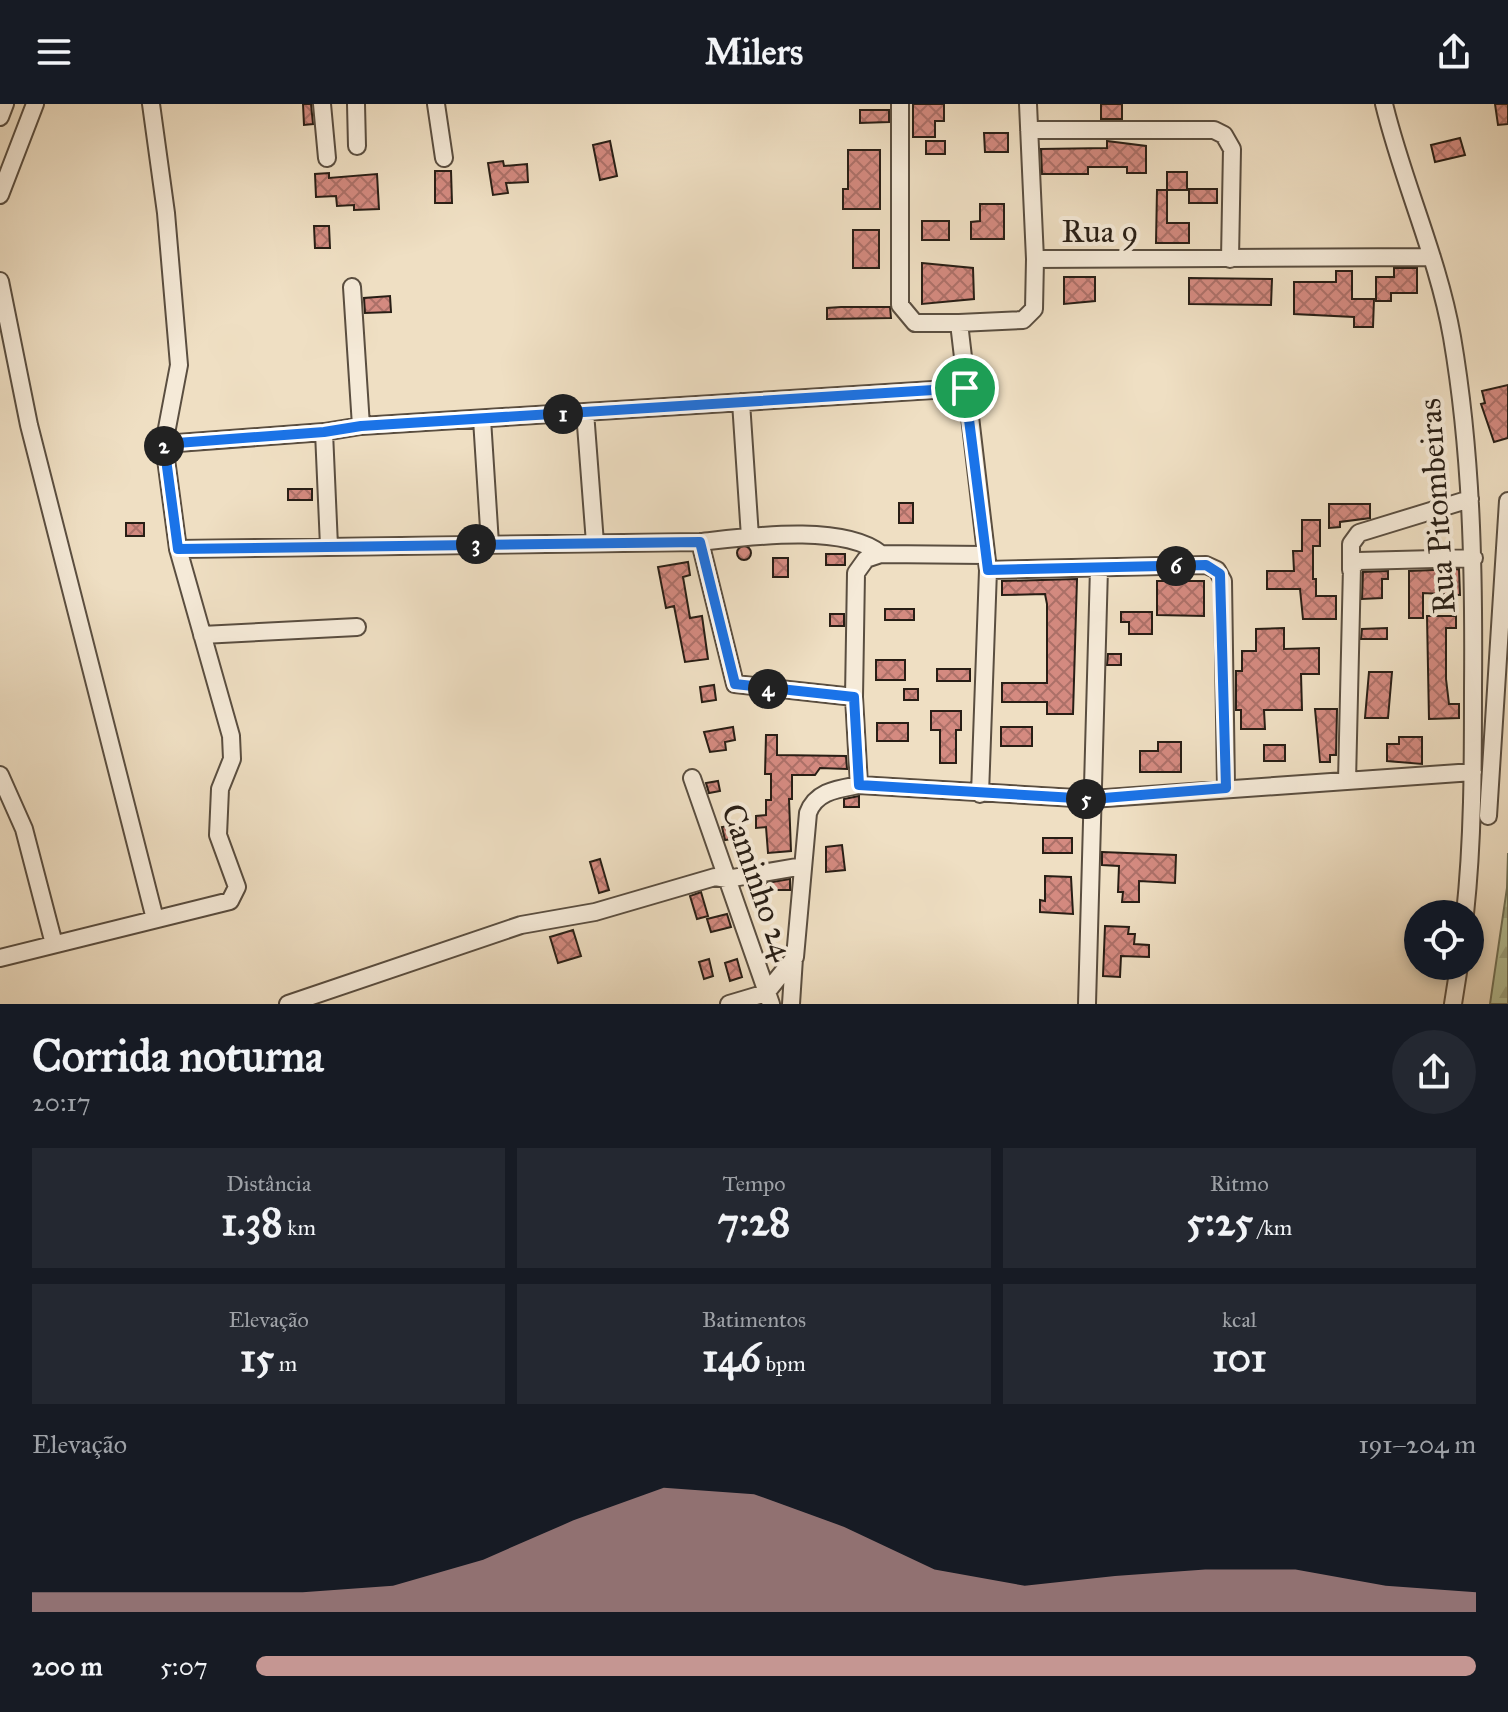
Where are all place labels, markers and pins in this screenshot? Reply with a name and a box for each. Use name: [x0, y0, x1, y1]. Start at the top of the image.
pin: [931, 354, 999, 422]
pin: 1: [543, 394, 583, 434]
pin: 2: [144, 426, 184, 466]
pin: 3: [456, 524, 496, 564]
pin: 6: [1156, 546, 1196, 586]
pin: 4: [748, 669, 788, 709]
pin: 5: [1066, 779, 1106, 819]

